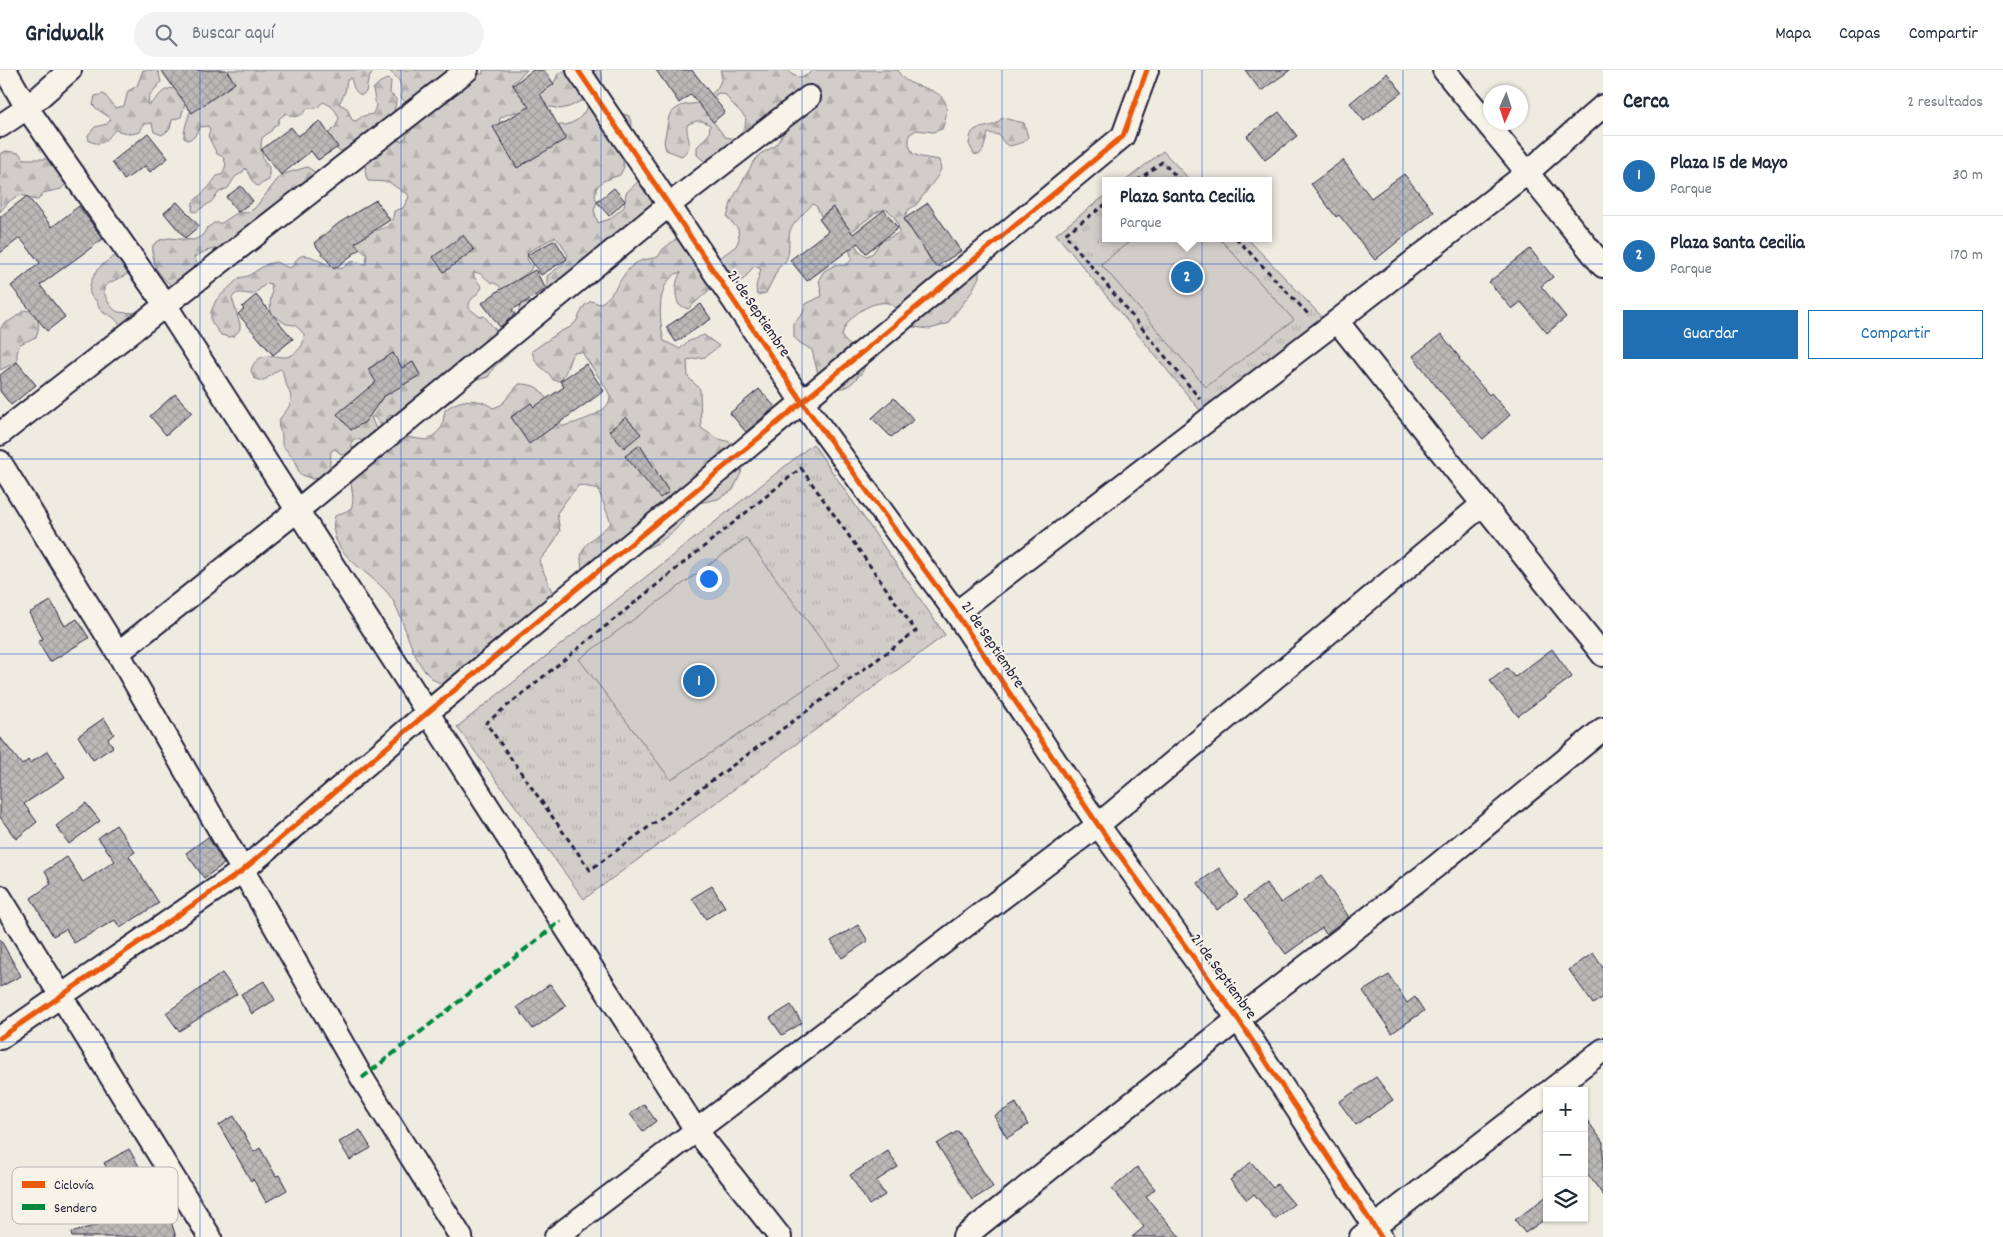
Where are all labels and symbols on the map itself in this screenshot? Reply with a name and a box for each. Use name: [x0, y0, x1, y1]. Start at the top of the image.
north arrow: [1483, 85, 1528, 130]
pin: 2: [1171, 258, 1203, 296]
street label: 21 de Septiembre: [720, 266, 796, 362]
your location: [696, 566, 722, 592]
street label: 21 de Septiembre: [954, 597, 1030, 693]
pin: 1: [683, 662, 715, 700]
street label: 21 de Septiembre: [1184, 930, 1262, 1024]
legend: [12, 1167, 178, 1224]
text: Ciclovía: [54, 1176, 94, 1196]
text: Sendero: [54, 1199, 97, 1219]

